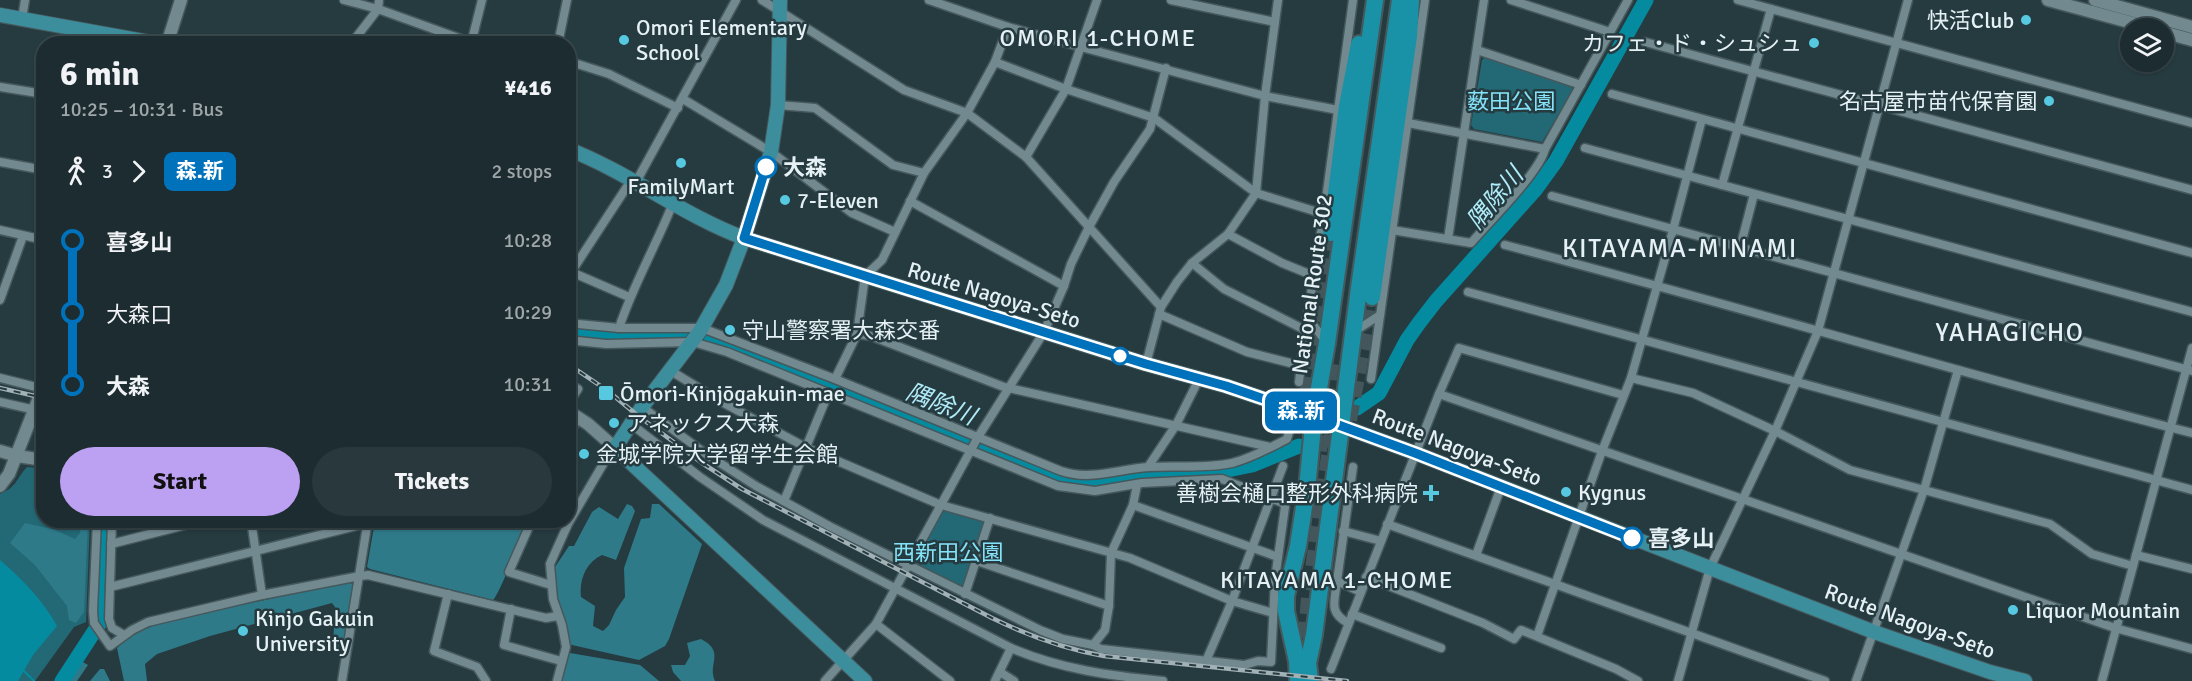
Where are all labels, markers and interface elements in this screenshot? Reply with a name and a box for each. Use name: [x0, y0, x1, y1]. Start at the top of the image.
place label: 快活Club: [1927, 7, 2014, 34]
marker: 快活Club: [2019, 13, 2033, 27]
place label: Omori Elementary School: [636, 14, 807, 66]
map controls: [2120, 18, 2174, 72]
button: layers: [2120, 18, 2174, 72]
district label: OMORI 1-CHOME: [999, 23, 1197, 53]
place label: カフェ・ド・シュシュ: [1582, 30, 1802, 57]
marker: Omori Elementary School: [617, 33, 631, 47]
marker: カフェ・ド・シュシュ: [1807, 36, 1821, 50]
text: 6 min: [60, 54, 140, 95]
text: ¥416: [504, 74, 552, 101]
park label: 薮田公園: [1467, 88, 1555, 115]
place label: 名古屋市苗代保育園: [1839, 88, 2037, 115]
marker: 名古屋市苗代保育園: [2042, 94, 2056, 108]
text: 10:25 – 10:31 · Bus: [60, 97, 223, 122]
place label: 大森: [783, 154, 827, 181]
icon: walk: [60, 155, 93, 188]
icon: forward: [122, 155, 155, 188]
marker: FamilyMart: [674, 156, 688, 170]
marker: 大森: [755, 156, 777, 178]
text: 森.新: [176, 158, 224, 184]
water label: 隅除川: [1460, 158, 1532, 235]
text: 3: [102, 159, 113, 184]
text: 2 stops: [491, 159, 552, 184]
place label: FamilyMart: [627, 173, 735, 200]
place label: 7-Eleven: [797, 187, 879, 214]
marker: 7-Eleven: [778, 193, 792, 207]
street label: National Route 302: [1286, 193, 1338, 375]
text: 10:28: [503, 228, 552, 253]
text: 喜多山: [106, 229, 172, 256]
district label: KITAYAMA-MINAMI: [1562, 233, 1798, 265]
street label: Route Nagoya-Seto: [904, 256, 1084, 334]
text: 10:29: [503, 300, 552, 325]
text: 大森口: [106, 301, 172, 328]
place label: 守山警察署大森交番: [742, 317, 940, 344]
district label: YAHAGICHO: [1936, 317, 2084, 349]
marker: 守山警察署大森交番: [723, 323, 737, 337]
unlabelled marker: [1111, 347, 1129, 365]
text: 10:31: [503, 372, 552, 397]
text: 大森: [106, 373, 150, 400]
water label: 隅除川: [902, 377, 983, 433]
place label: Ōmori-Kinjōgakuin-mae: [620, 380, 845, 407]
marker: Ōmori-Kinjōgakuin-mae: [597, 384, 615, 402]
line badge: 森.新: [1266, 392, 1336, 430]
text: 森.新: [1277, 398, 1325, 424]
street label: Route Nagoya-Seto: [1368, 402, 1546, 492]
place label: アネックス大森: [626, 410, 779, 437]
marker: アネックス大森: [607, 416, 621, 430]
place label: 金城学院大学留学生会館: [596, 441, 838, 468]
button: Start: [60, 447, 300, 516]
button: Tickets: [312, 447, 552, 516]
marker: 金城学院大学留学生会館: [577, 447, 591, 461]
place label: Kygnus: [1578, 479, 1646, 506]
place label: 善樹会樋口整形外科病院: [1176, 480, 1418, 507]
marker: 善樹会樋口整形外科病院: [1422, 484, 1440, 502]
marker: Kygnus: [1559, 485, 1573, 499]
place label: 喜多山: [1648, 525, 1714, 552]
marker: 喜多山: [1621, 527, 1643, 549]
park label: 西新田公園: [893, 539, 1003, 566]
district label: KITAYAMA 1-CHOME: [1220, 565, 1454, 595]
street label: Route Nagoya-Seto: [1821, 578, 1999, 664]
place label: Liquor Mountain: [2025, 597, 2180, 624]
marker: Liquor Mountain: [2006, 603, 2020, 617]
place label: Kinjo Gakuin University: [255, 605, 374, 657]
marker: Kinjo Gakuin University: [236, 624, 250, 638]

